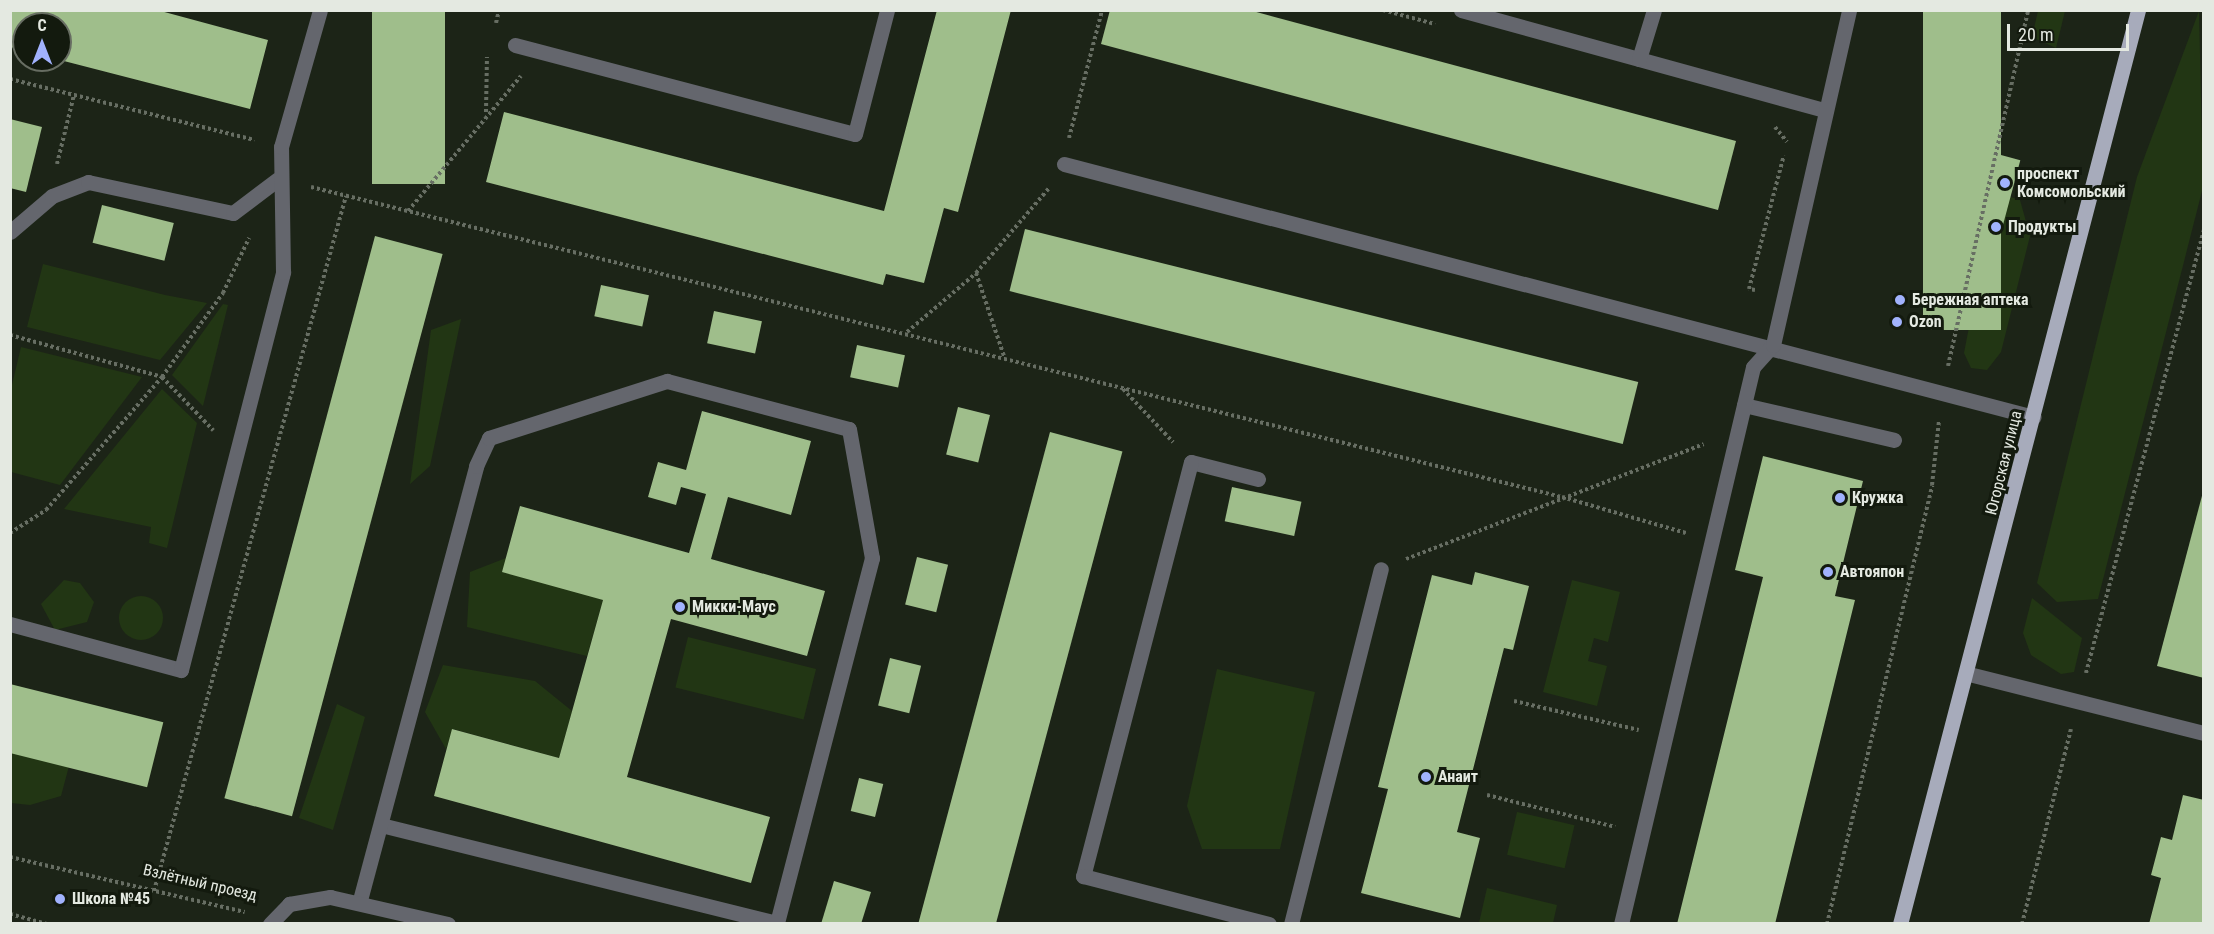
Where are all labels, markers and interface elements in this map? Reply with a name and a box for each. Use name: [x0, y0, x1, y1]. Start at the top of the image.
north arrow: [12, 12, 72, 72]
scale bar: [2010, 12, 2132, 50]
text: С: [37, 16, 47, 35]
text: 20 m: [2018, 24, 2053, 45]
place label: проспект Комсомольский: [2017, 164, 2125, 202]
marker: проспект Комсомольский: [1998, 176, 2012, 190]
place label: Продукты: [2008, 217, 2076, 237]
marker: Продукты: [1989, 220, 2003, 234]
place label: Бережная аптека: [1912, 290, 2029, 310]
marker: Бережная аптека: [1893, 293, 1907, 307]
place label: Ozon: [1909, 312, 1942, 332]
marker: Ozon: [1890, 315, 1904, 329]
street label: Югорская улица: [1982, 409, 2026, 517]
place label: Кружка: [1852, 488, 1904, 508]
marker: Кружка: [1833, 491, 1847, 505]
place label: Автояпон: [1840, 562, 1904, 582]
marker: Автояпон: [1821, 565, 1835, 579]
place label: Микки-Маус: [692, 597, 776, 617]
marker: Микки-Маус: [673, 600, 687, 614]
place label: Анаит: [1438, 767, 1478, 787]
marker: Анаит: [1419, 770, 1433, 784]
street label: Взлётный проезд: [141, 861, 259, 905]
place label: Школа №45: [72, 889, 150, 909]
marker: Школа №45: [53, 892, 67, 906]

